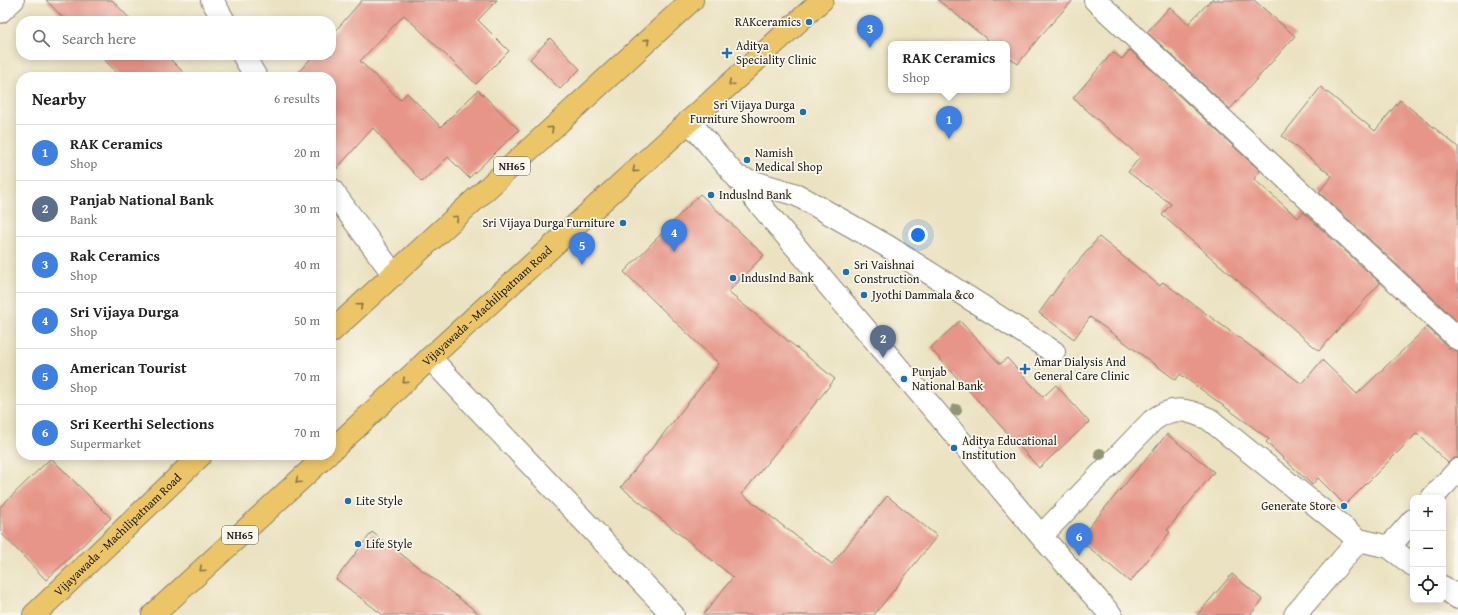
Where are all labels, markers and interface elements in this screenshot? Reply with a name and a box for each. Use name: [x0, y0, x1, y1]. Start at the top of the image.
place label: RAKceramics: [735, 13, 801, 30]
pin: 3: [857, 15, 883, 48]
search box: [16, 16, 336, 60]
marker: RAKceramics: [804, 17, 814, 27]
icon: search: [30, 27, 52, 49]
text: Search here: [62, 28, 136, 49]
place label: Aditya Speciality Clinic: [736, 37, 817, 68]
one-way arrow: [642, 39, 650, 46]
popup: [888, 41, 1010, 93]
marker: Aditya Speciality Clinic: [721, 47, 733, 59]
text: RAK Ceramics: [903, 47, 995, 68]
text: Shop: [903, 68, 930, 87]
one-way arrow: [728, 78, 736, 86]
text: Nearby: [32, 86, 86, 111]
text: 6 results: [274, 89, 320, 108]
place label: Sri Vijaya Durga Furniture Showroom: [690, 96, 795, 127]
pin: 1: [936, 106, 962, 139]
marker: Sri Vijaya Durga Furniture Showroom: [798, 107, 808, 117]
one-way arrow: [546, 127, 554, 134]
text: RAK Ceramics: [70, 133, 163, 154]
text: 1: [42, 143, 48, 162]
text: 20 m: [294, 143, 320, 162]
place label: Namish Medical Shop: [755, 144, 823, 175]
text: Shop: [70, 154, 97, 173]
marker: Namish Medical Shop: [742, 155, 752, 165]
road number: NH65: [494, 157, 530, 175]
one-way arrow: [632, 166, 640, 173]
place label: Induslnd Bank: [719, 186, 792, 203]
text: Panjab National Bank: [70, 189, 214, 210]
marker: Induslnd Bank: [706, 190, 716, 200]
text: 2: [42, 199, 48, 218]
text: 30 m: [294, 199, 320, 218]
text: Bank: [70, 210, 97, 229]
place label: Sri Vijaya Durga Furniture: [482, 214, 615, 231]
one-way arrow: [451, 215, 459, 223]
marker: Sri Vijaya Durga Furniture: [618, 218, 628, 228]
pin: 4: [661, 219, 687, 252]
your location: [908, 225, 928, 245]
pin: 5: [569, 232, 595, 265]
street label: Vijayawada - Machilipatnam Road: [418, 241, 556, 370]
text: Rak Ceramics: [70, 245, 160, 266]
text: 3: [42, 255, 48, 274]
text: 40 m: [294, 255, 320, 274]
place label: Sri Vaishnai Construction: [854, 256, 920, 287]
text: Shop: [70, 266, 97, 285]
marker: Sri Vaishnai Construction: [841, 267, 851, 277]
place label: IndusInd Bank: [741, 269, 815, 286]
marker: IndusInd Bank: [728, 273, 738, 283]
place label: Jyothi Dammala &co: [870, 286, 974, 303]
marker: Jyothi Dammala &co: [859, 290, 869, 300]
text: Sri Vijaya Durga: [70, 301, 179, 322]
one-way arrow: [355, 303, 363, 310]
text: 4: [42, 311, 48, 330]
text: 50 m: [294, 311, 320, 330]
text: Shop: [70, 322, 97, 341]
pin: 2: [870, 325, 896, 358]
place label: Amar Dialysis And General Care Clinic: [1034, 353, 1130, 384]
text: American Tourist: [70, 357, 187, 378]
place label: Punjab National Bank: [912, 363, 984, 394]
marker: Amar Dialysis And General Care Clinic: [1019, 363, 1031, 375]
text: 5: [42, 367, 48, 386]
text: 70 m: [294, 367, 320, 386]
marker: Punjab National Bank: [899, 374, 909, 384]
one-way arrow: [402, 377, 410, 384]
text: Shop: [70, 378, 97, 397]
text: Sri Keerthi Selections: [70, 413, 214, 434]
text: 6: [42, 423, 48, 442]
text: 70 m: [294, 423, 320, 442]
place label: Aditya Educational Institution: [962, 432, 1057, 463]
text: Supermarket: [70, 434, 141, 453]
marker: Aditya Educational Institution: [949, 443, 959, 453]
street label: Vijayawada - Machilipatnam Road: [50, 469, 185, 600]
one-way arrow: [295, 477, 303, 484]
place label: Lite Style: [356, 492, 403, 509]
map controls: [1410, 495, 1446, 603]
button: +: [1410, 495, 1446, 531]
marker: Lite Style: [343, 496, 353, 506]
place label: Generate Store: [1261, 497, 1336, 514]
marker: Generate Store: [1339, 501, 1349, 511]
pin: 6: [1066, 523, 1092, 556]
road number: NH65: [222, 526, 258, 544]
button: −: [1410, 531, 1446, 567]
place label: Life Style: [366, 535, 413, 552]
marker: Life Style: [353, 539, 363, 549]
one-way arrow: [200, 565, 207, 572]
button: locate: [1410, 567, 1446, 603]

